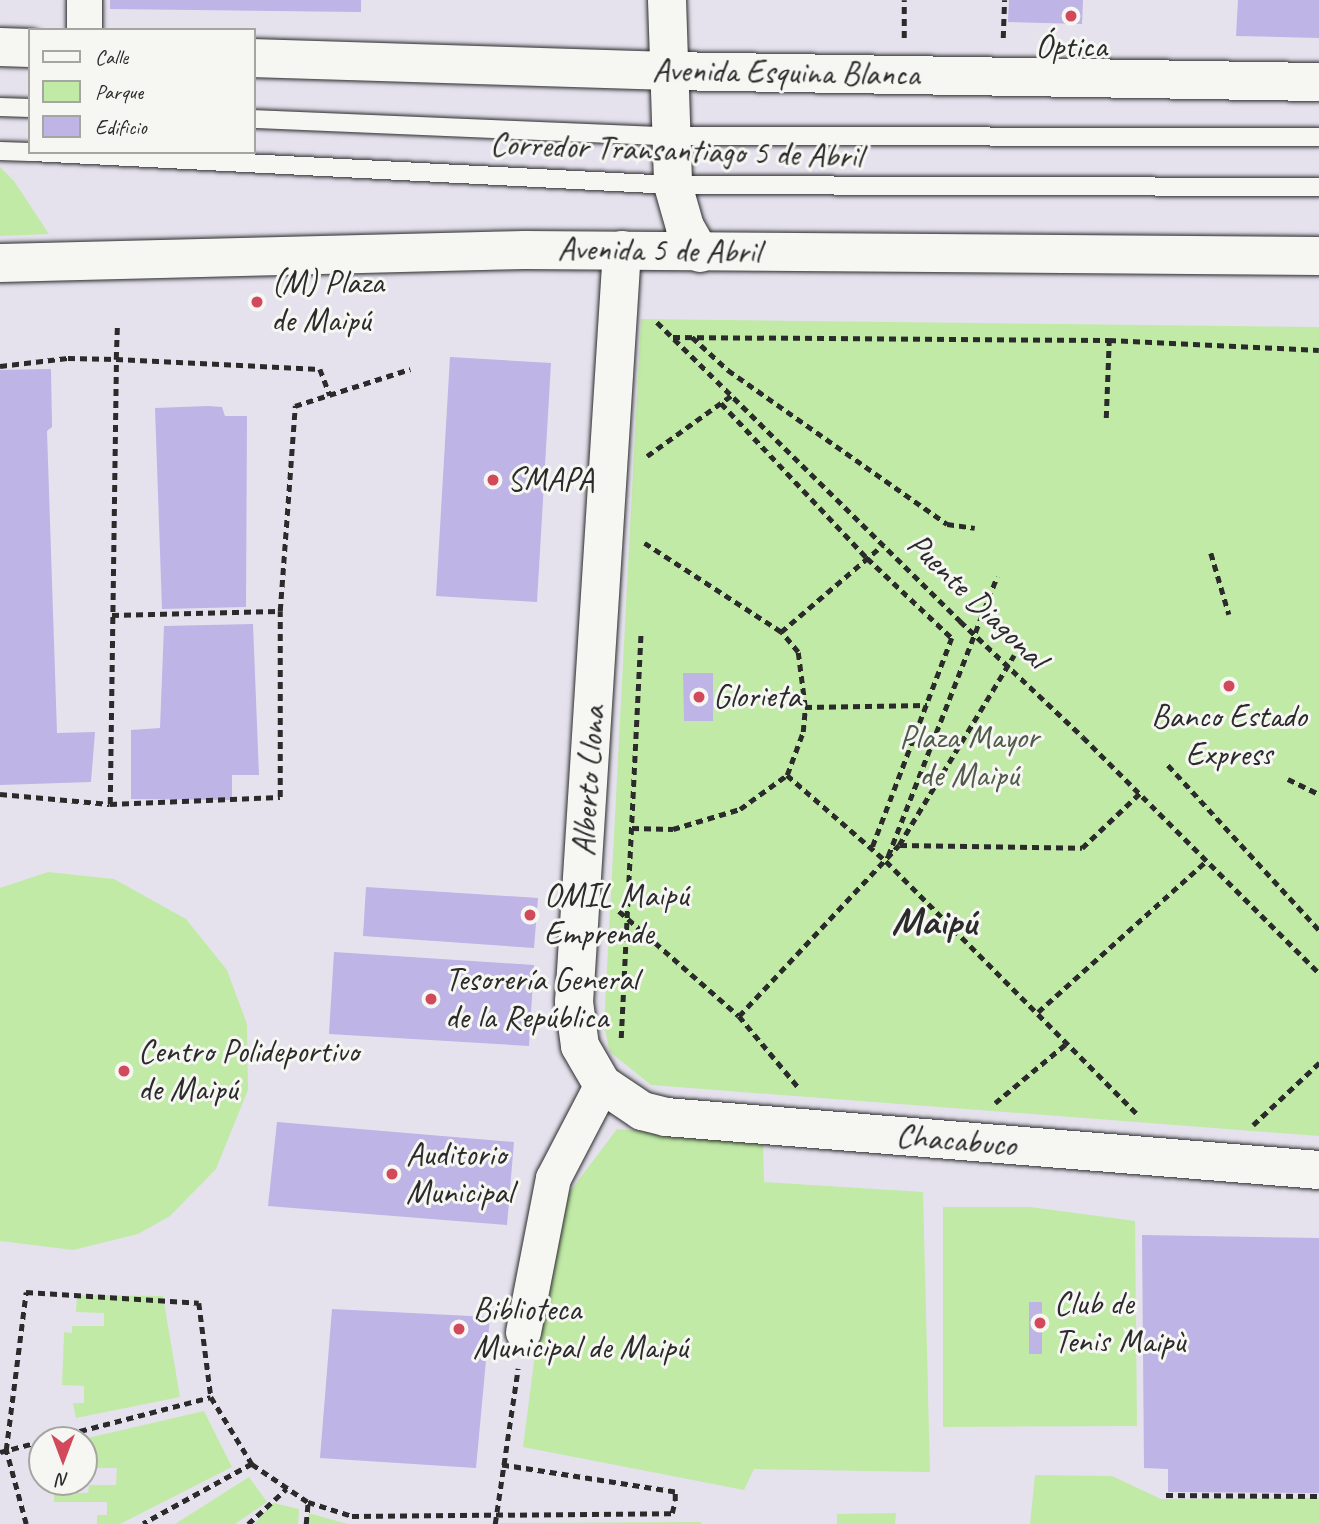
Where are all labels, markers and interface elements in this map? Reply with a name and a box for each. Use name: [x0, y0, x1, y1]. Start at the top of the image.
marker: Óptica: [1063, 8, 1079, 24]
place label: Óptica: [1035, 27, 1107, 67]
legend: [28, 28, 256, 154]
text: Calle: [95, 44, 128, 70]
street label: Avenida Esquina Blanca: [652, 51, 920, 95]
text: Parque: [95, 79, 143, 105]
text: Edificio: [95, 114, 147, 140]
street label: Corredor Transantiago 5 de Abril: [490, 125, 862, 177]
street label: Avenida 5 de Abril: [557, 229, 761, 273]
place label: (M) Plaza de Maipú: [271, 263, 384, 341]
marker: (M) Plaza de Maipú: [249, 294, 265, 310]
place label: SMAPA: [507, 460, 594, 500]
marker: SMAPA: [485, 472, 501, 488]
street label: Puente Diagonal: [899, 525, 1055, 677]
place label: Glorieta: [713, 677, 801, 717]
marker: Banco Estado Express: [1221, 678, 1237, 694]
marker: Glorieta: [691, 689, 707, 705]
place label: Banco Estado Express: [1151, 697, 1307, 775]
street label: Alberto Llona: [564, 705, 614, 857]
park label: Plaza Mayor de Maipú: [899, 718, 1039, 796]
place label: OMIL Maipú Emprende: [544, 876, 688, 954]
district label: Maipú: [892, 897, 976, 945]
marker: OMIL Maipú Emprende: [522, 907, 538, 923]
place label: Tesorería General de la República: [445, 960, 637, 1038]
marker: Tesorería General de la República: [423, 991, 439, 1007]
place label: Centro Polideportivo de Maipú: [138, 1032, 359, 1110]
marker: Centro Polideportivo de Maipú: [116, 1063, 132, 1079]
street label: Chacabuco: [894, 1116, 1018, 1166]
place label: Auditorio Municipal: [406, 1135, 513, 1213]
marker: Auditorio Municipal: [384, 1166, 400, 1182]
place label: Club de Tenis Maipù: [1054, 1284, 1186, 1362]
place label: Biblioteca Municipal de Maipú: [473, 1290, 689, 1368]
marker: Club de Tenis Maipù: [1032, 1315, 1048, 1331]
marker: Biblioteca Municipal de Maipú: [451, 1321, 467, 1337]
north arrow: [28, 1426, 98, 1496]
text: N: [57, 1468, 69, 1492]

